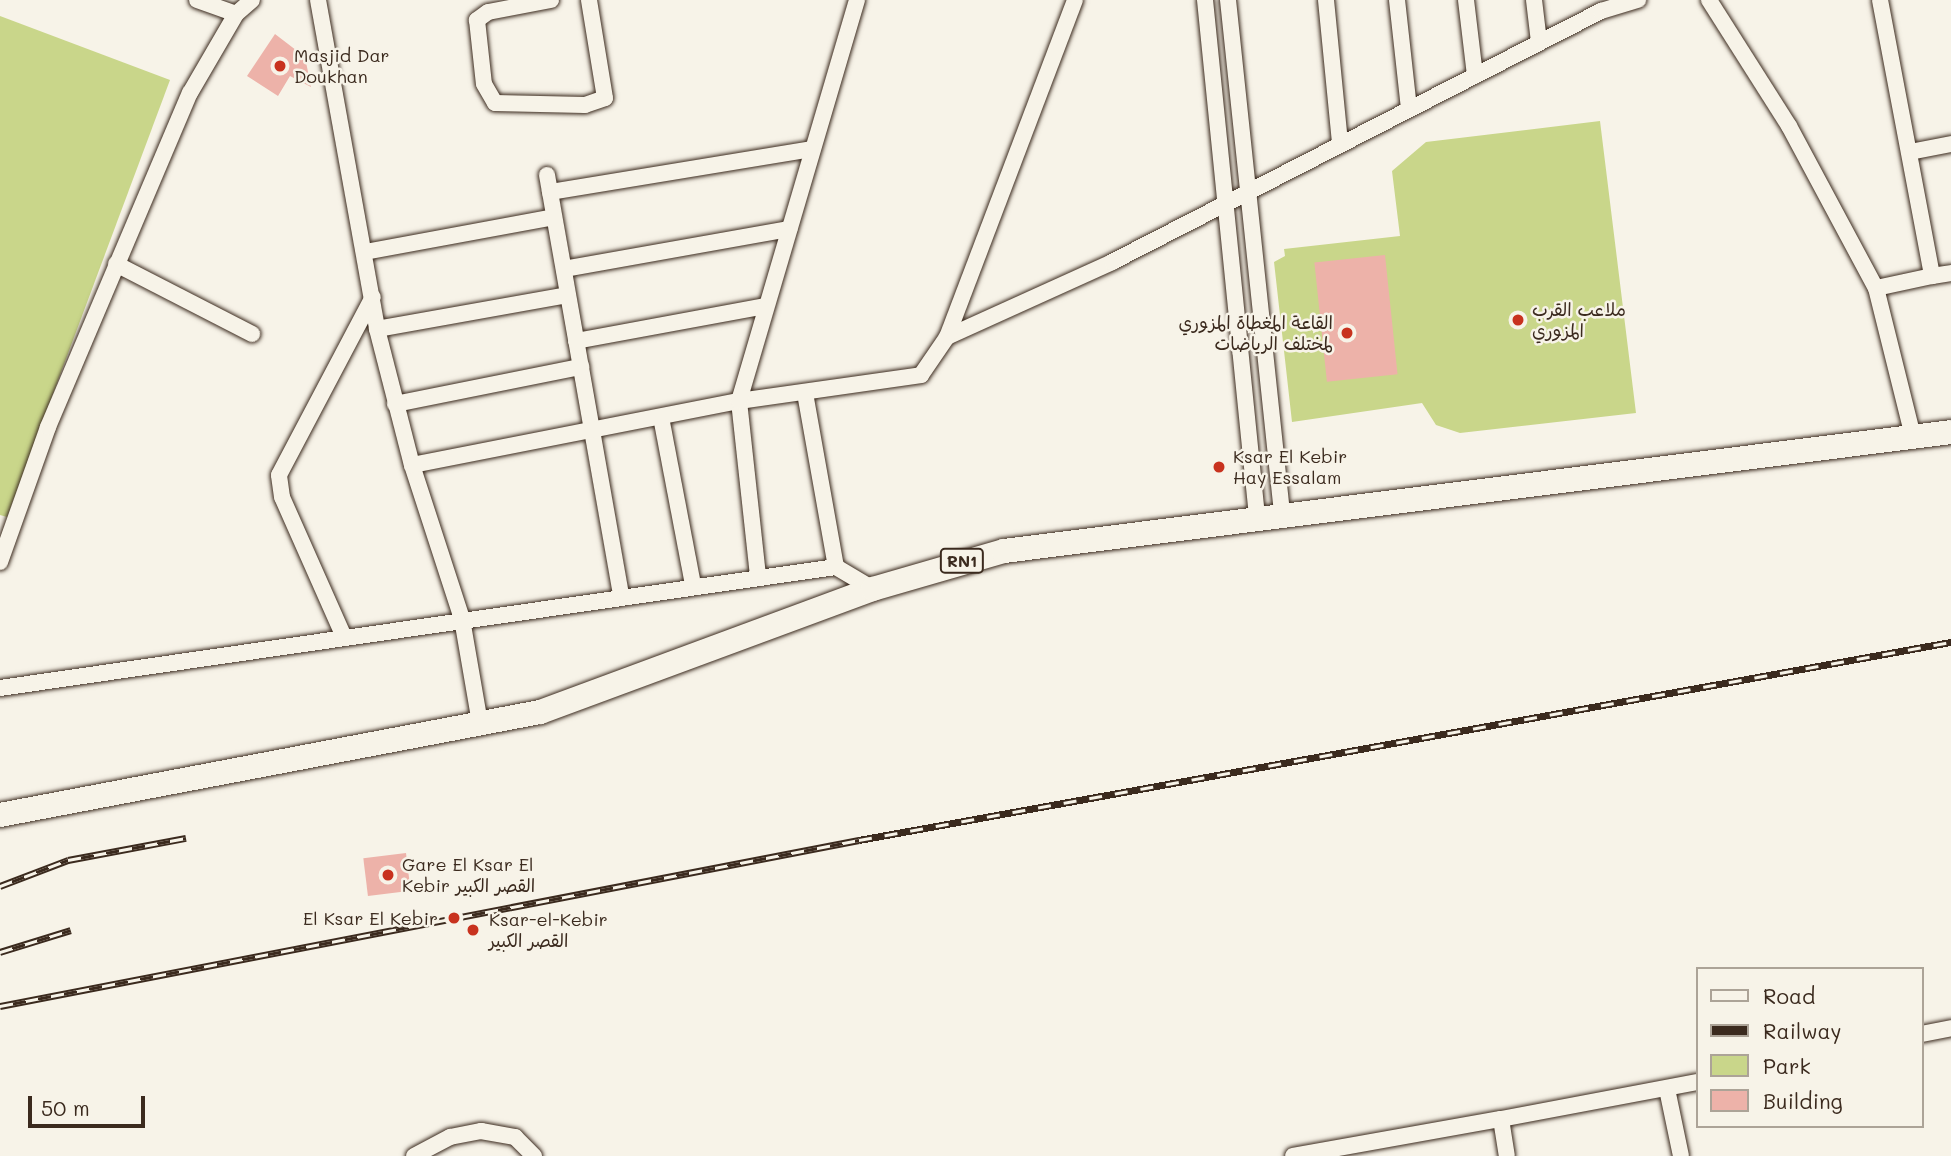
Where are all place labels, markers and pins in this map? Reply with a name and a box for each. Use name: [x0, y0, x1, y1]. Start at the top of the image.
place label: Masjid Dar Doukhan: [294, 45, 390, 88]
marker: Masjid Dar Doukhan: [272, 58, 288, 74]
place label: ملاعب القرب المزوري: [1532, 299, 1626, 342]
place label: القاعة المغطاة المزوري لمختلف الرياضات: [1179, 312, 1333, 354]
marker: ملاعب القرب المزوري: [1510, 312, 1526, 328]
marker: القاعة المغطاة المزوري لمختلف الرياضات: [1339, 325, 1355, 341]
place label: Ksar El Kebir Hay Essalam: [1233, 446, 1347, 489]
marker: Ksar El Kebir Hay Essalam: [1211, 459, 1227, 475]
place label: Gare El Ksar El Kebir القصر الكبير: [402, 854, 535, 896]
marker: Gare El Ksar El Kebir القصر الكبير: [380, 867, 396, 883]
place label: El Ksar El Kebir: [303, 907, 438, 929]
marker: El Ksar El Kebir: [444, 908, 464, 928]
place label: Ksar-el-Kebir القصر الكبير: [489, 909, 608, 951]
marker: Ksar-el-Kebir القصر الكبير: [463, 920, 483, 940]

